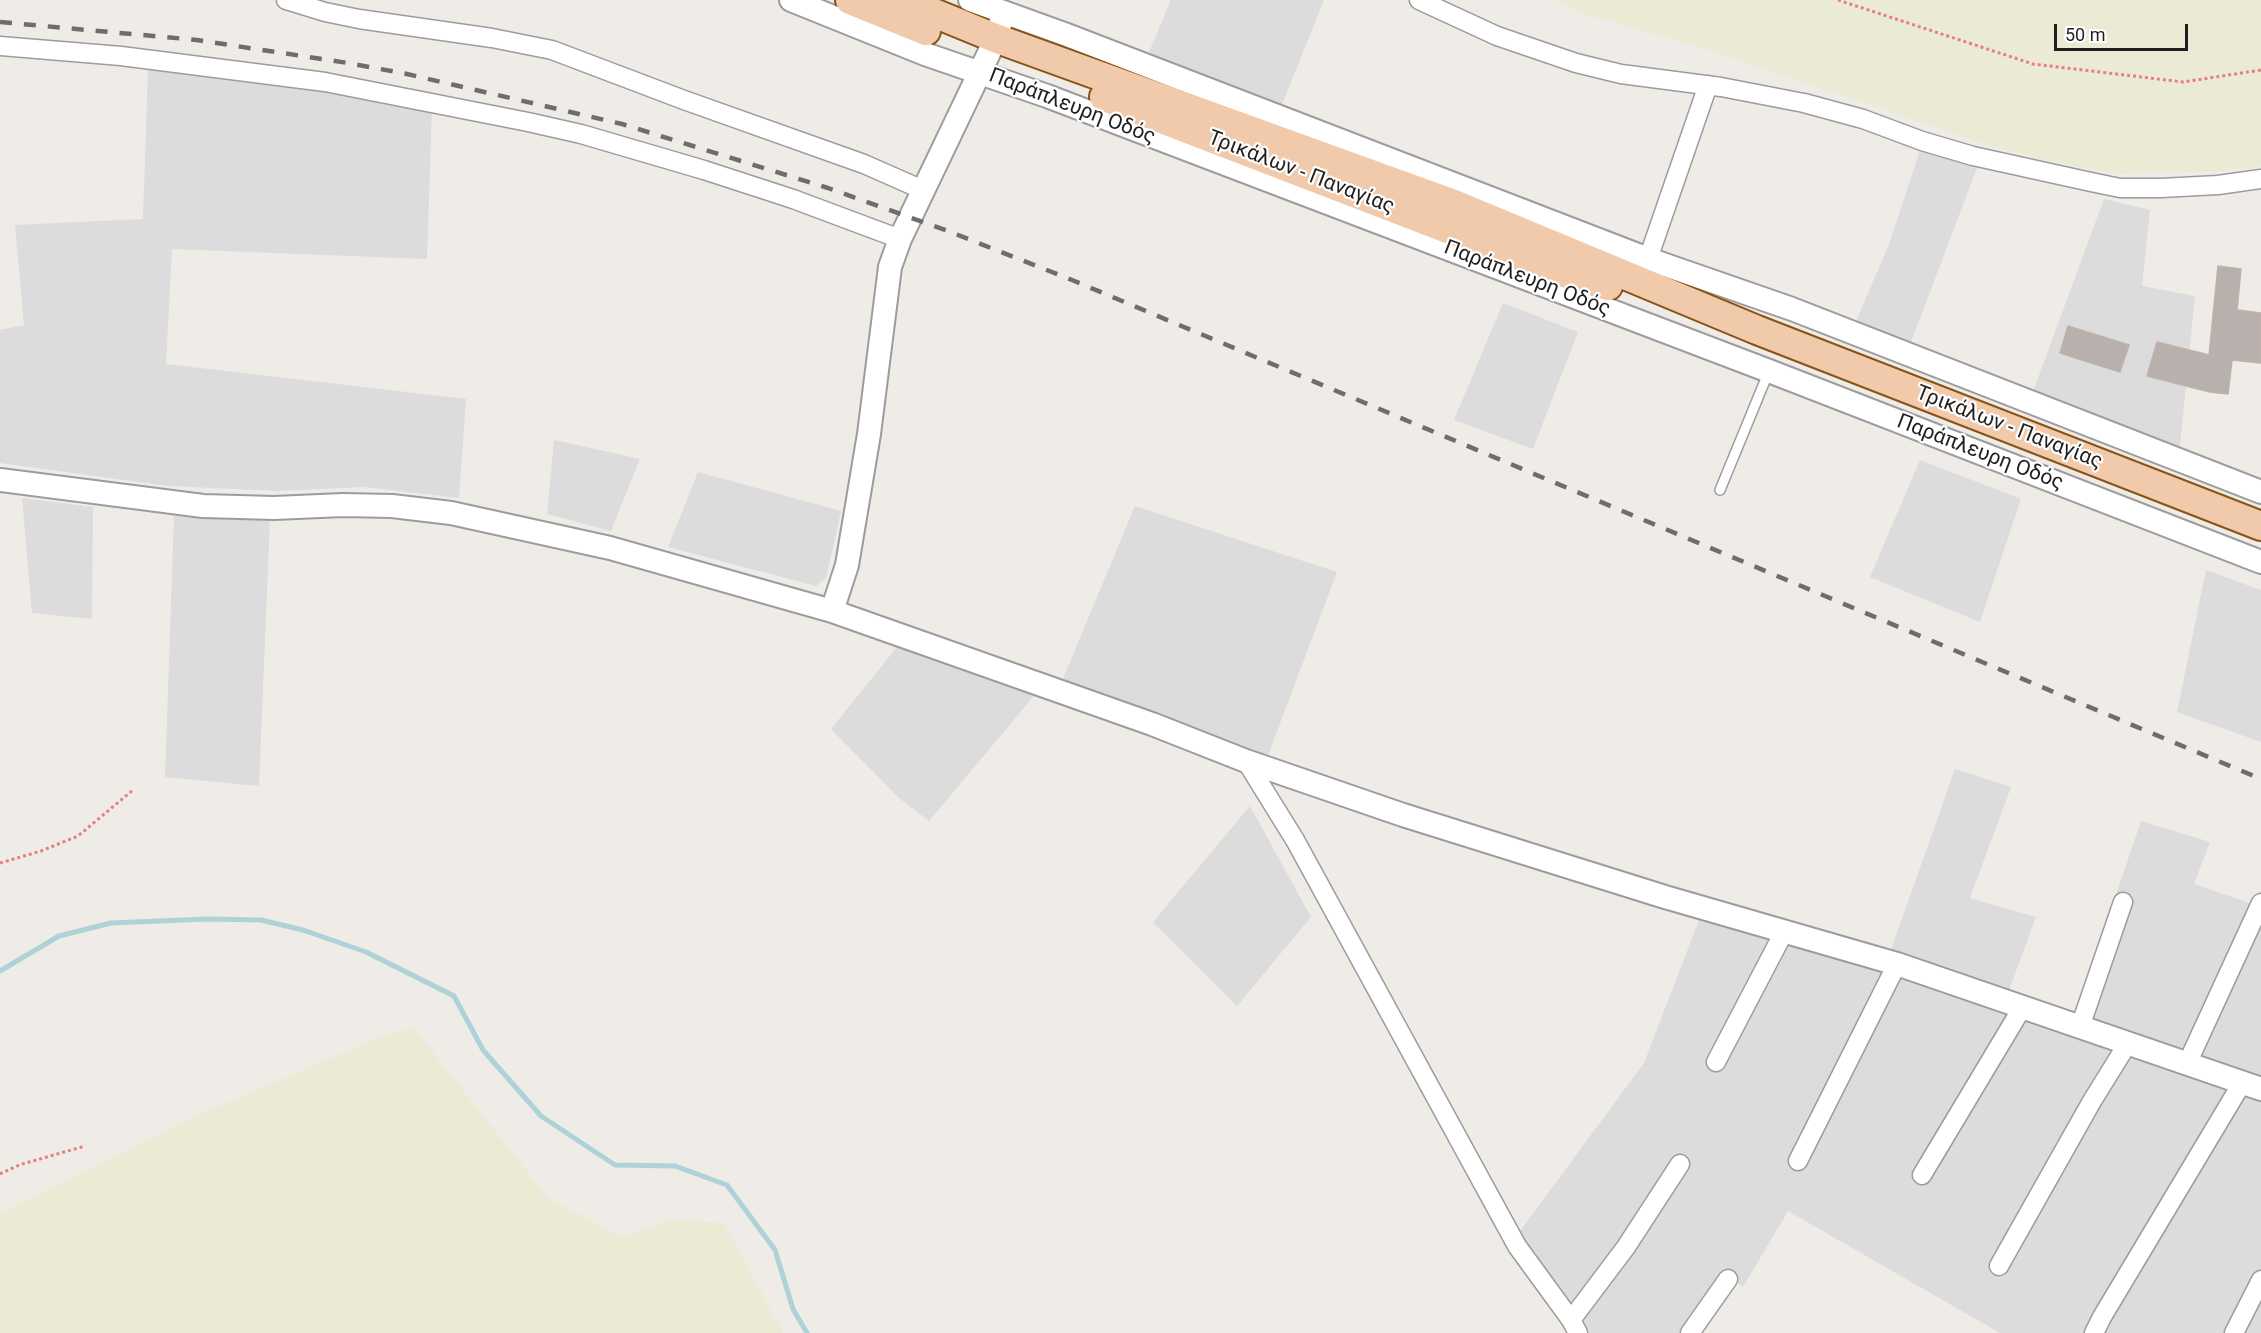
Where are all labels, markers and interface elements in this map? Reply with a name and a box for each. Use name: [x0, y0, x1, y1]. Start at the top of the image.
scale bar: [2057, 12, 2190, 50]
text: 50 m: [2065, 24, 2105, 45]
street label: Παράπλευρη Οδός: [985, 64, 1159, 150]
street label: Τρικάλων - Παναγίας: [1204, 126, 1398, 220]
street label: Παράπλευρη Οδός: [1440, 236, 1614, 322]
street label: Τρικάλων - Παναγίας: [1912, 381, 2106, 475]
street label: Παράπλευρη Οδός: [1893, 410, 2067, 496]

